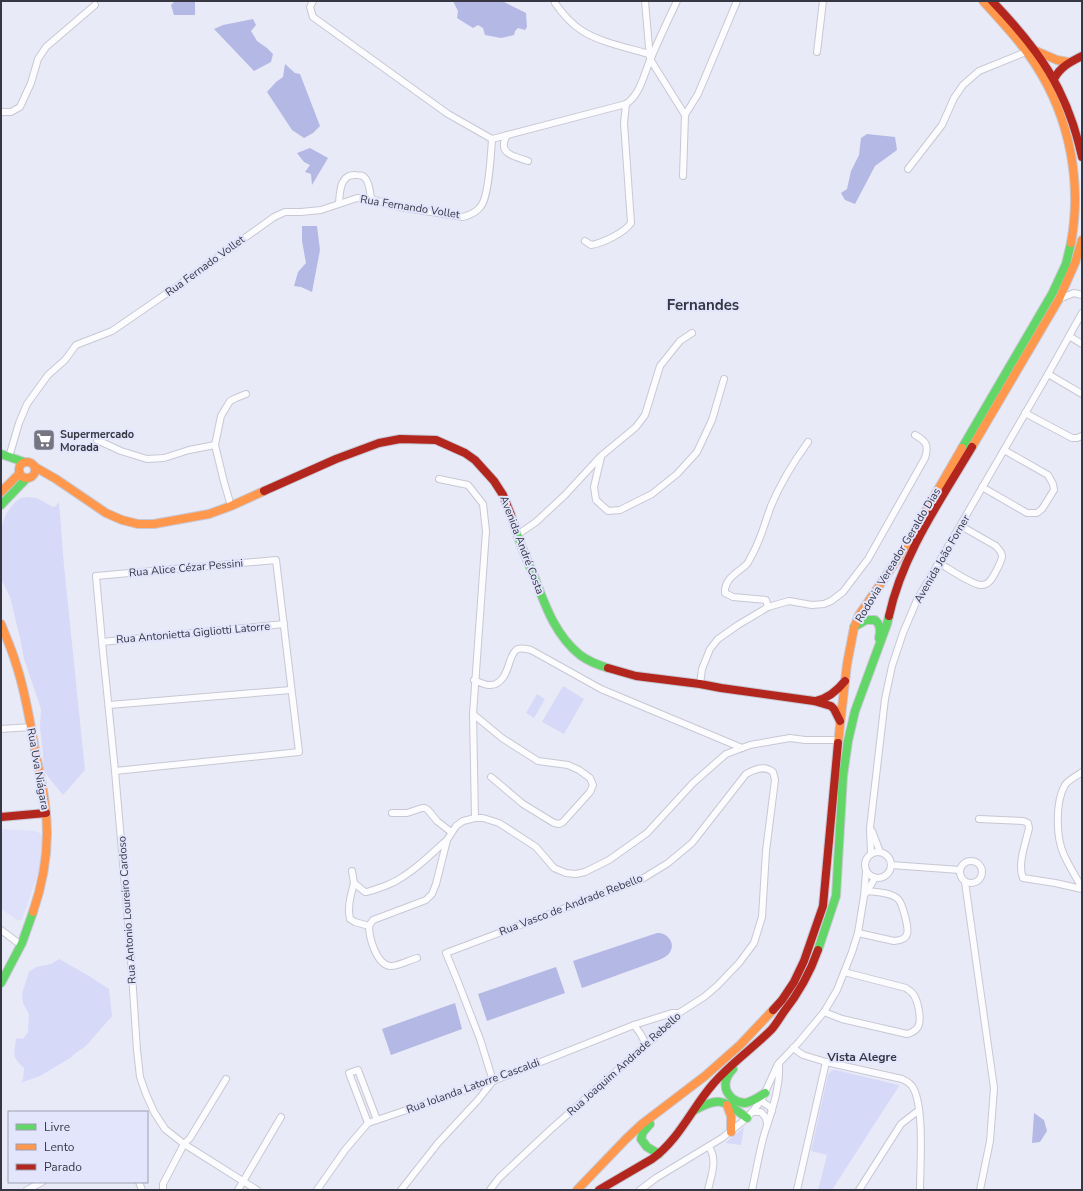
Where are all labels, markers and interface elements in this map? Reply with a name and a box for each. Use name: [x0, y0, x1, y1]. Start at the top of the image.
street label: Rua Fernando Vollet: [359, 192, 461, 222]
street label: Rua Fernado Vollet: [162, 232, 248, 300]
district label: Fernandes: [667, 295, 739, 315]
supermarket icon: Supermercado Morada: [31, 427, 57, 453]
place label: Supermercado Morada: [60, 427, 134, 455]
street label: Rodovia Vereador Geraldo Dias: [852, 485, 944, 625]
street label: Avenida André Costa: [496, 494, 548, 597]
street label: Avenida João Forner: [911, 512, 973, 606]
street label: Rua Alice Cézar Pessini: [128, 556, 244, 580]
street label: Rua Antonietta Gigliotti Latorre: [115, 619, 271, 647]
street label: Rua Uva Niágara: [23, 727, 53, 811]
street label: Rua Antonio Loureiro Cardoso: [114, 836, 140, 984]
street label: Rua Vasco de Andrade Rebello: [497, 871, 645, 939]
street label: Rua Joaquim Andrade Rebello: [564, 1009, 684, 1119]
district label: Vista Alegre: [826, 1049, 897, 1065]
street label: Rua Iolanda Latorre Cascaldi: [404, 1055, 542, 1117]
legend: [8, 1111, 148, 1183]
text: Livre: [44, 1119, 70, 1135]
text: Lento: [44, 1139, 75, 1155]
text: Parado: [44, 1159, 82, 1175]

